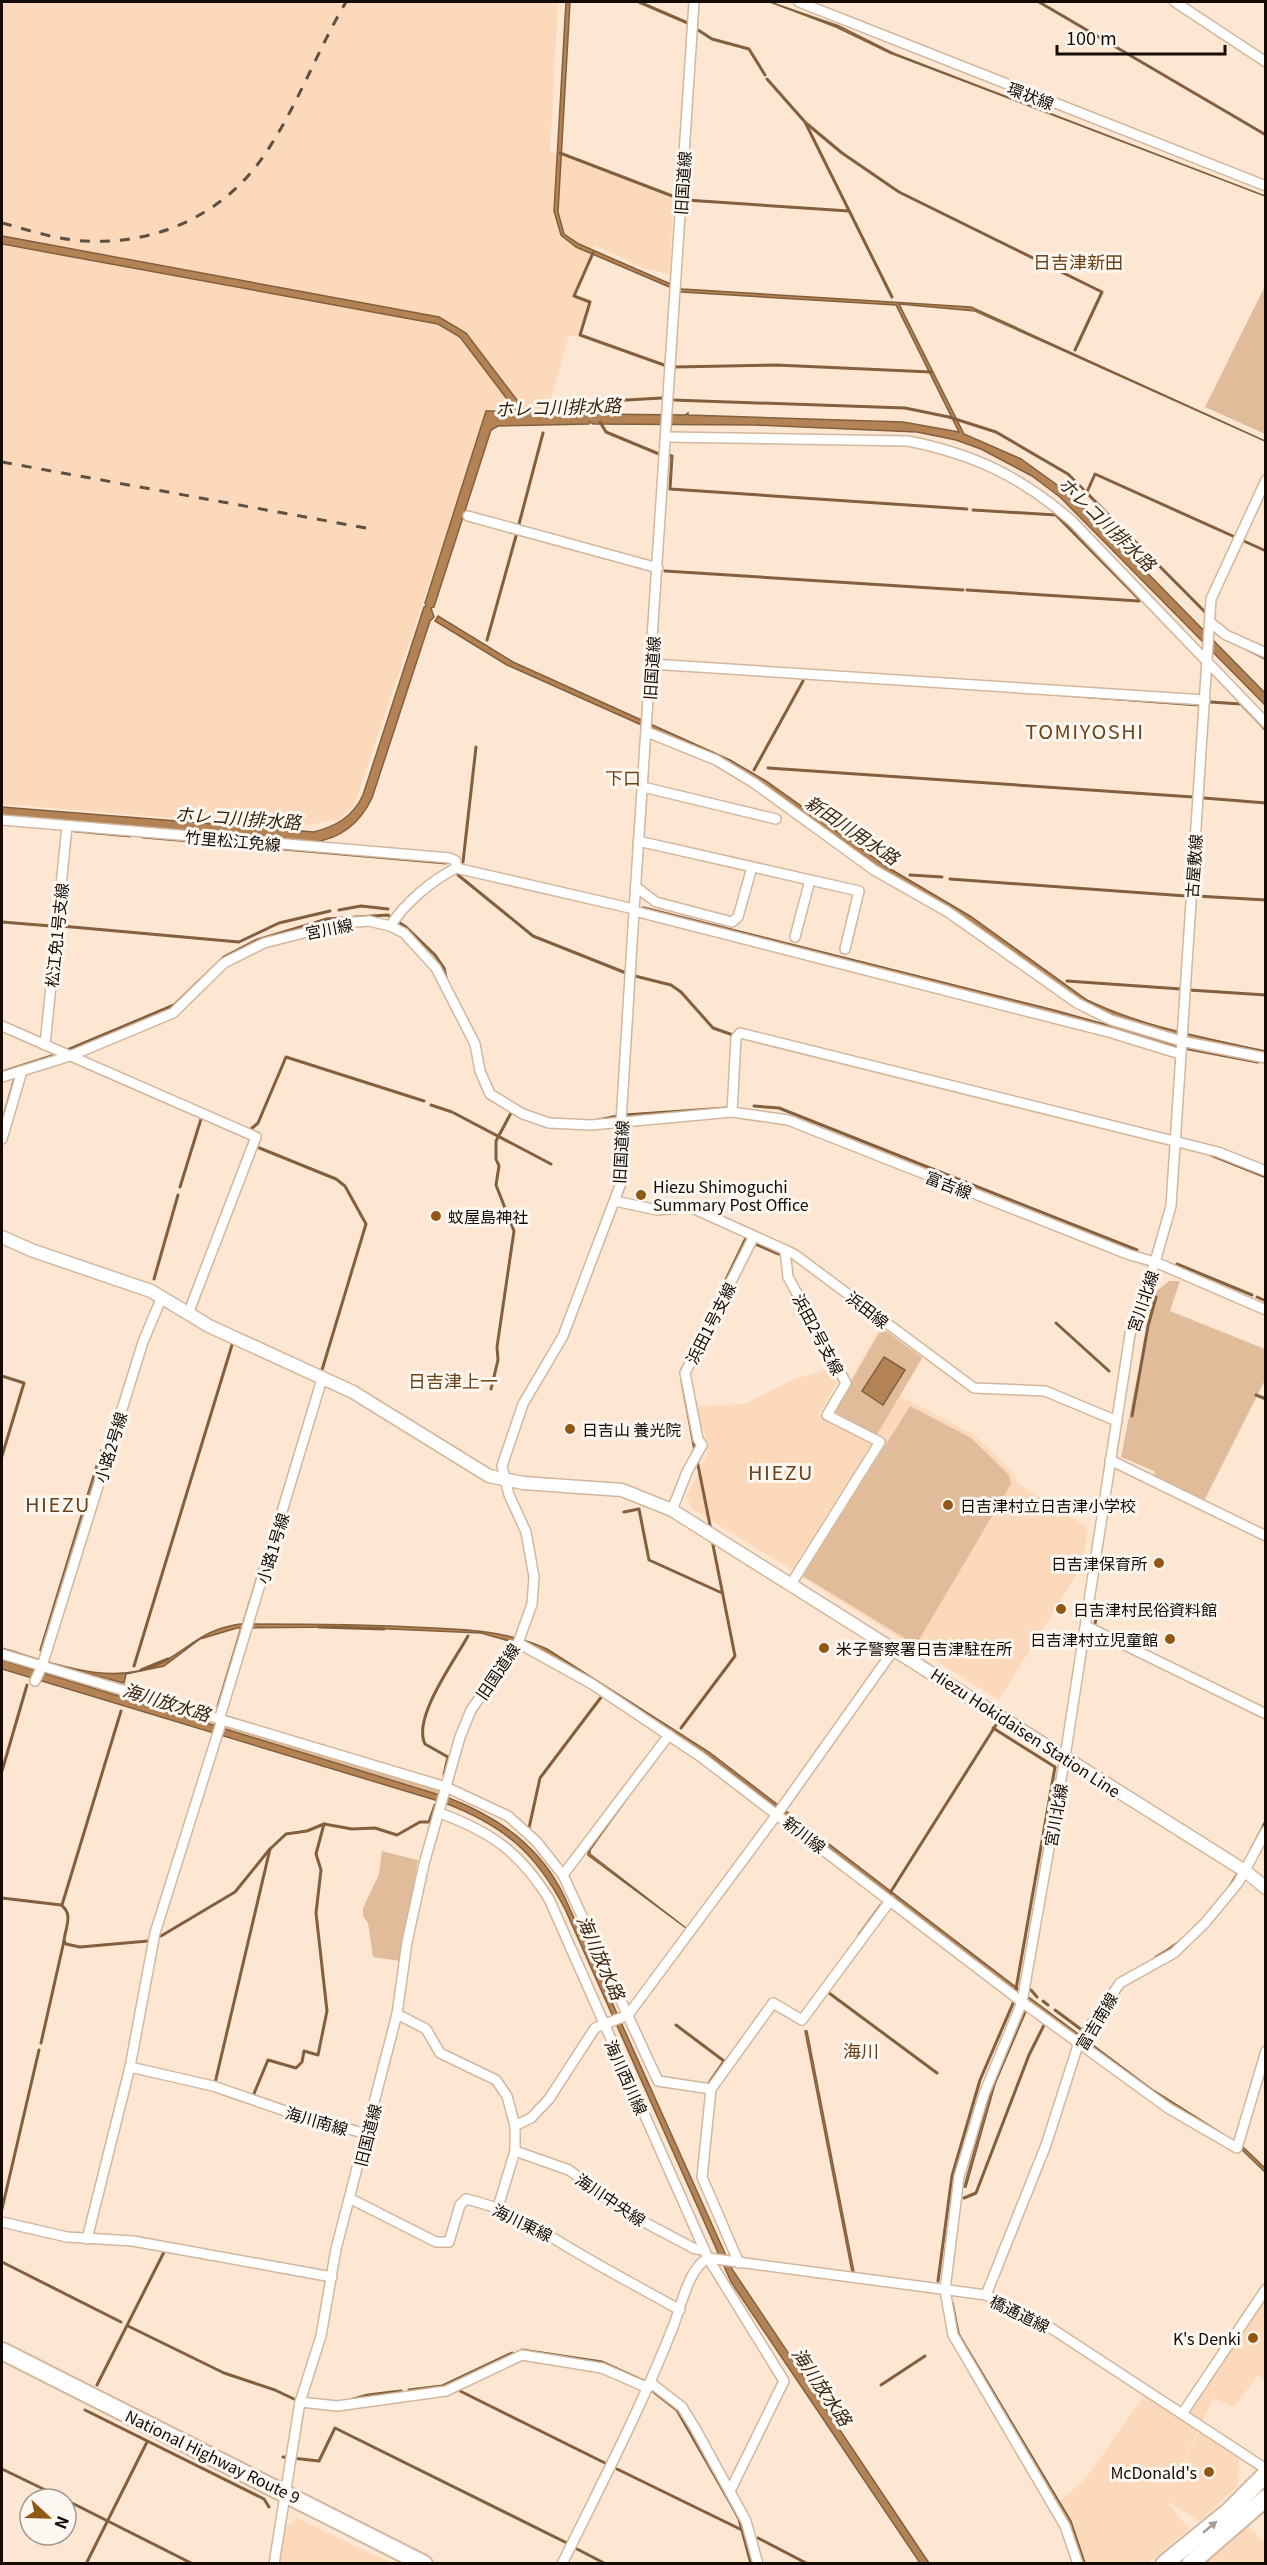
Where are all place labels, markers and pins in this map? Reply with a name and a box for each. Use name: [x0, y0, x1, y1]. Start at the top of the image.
place label: Hiezu Shimoguchi Summary Post Office: [653, 1174, 809, 1216]
marker: Hiezu Shimoguchi Summary Post Office: [634, 1188, 648, 1202]
place label: 蚊屋島神社: [448, 1204, 528, 1228]
marker: 蚊屋島神社: [429, 1209, 443, 1223]
place label: 日吉山 養光院: [582, 1417, 682, 1441]
marker: 日吉山 養光院: [563, 1422, 577, 1436]
place label: 日吉津村立日吉津小学校: [960, 1493, 1136, 1517]
marker: 日吉津村立日吉津小学校: [941, 1498, 955, 1512]
place label: 日吉津保育所: [1051, 1551, 1147, 1575]
marker: 日吉津保育所: [1152, 1556, 1166, 1570]
place label: 日吉津村民俗資料館: [1073, 1597, 1217, 1621]
marker: 日吉津村民俗資料館: [1054, 1602, 1068, 1616]
place label: 日吉津村立児童館: [1030, 1627, 1158, 1651]
marker: 日吉津村立児童館: [1163, 1632, 1177, 1646]
place label: 米子警察署日吉津駐在所: [836, 1636, 1012, 1660]
marker: 米子警察署日吉津駐在所: [817, 1641, 831, 1655]
place label: K's Denki: [1173, 2326, 1241, 2350]
marker: K's Denki: [1246, 2331, 1260, 2345]
place label: McDonald's: [1110, 2460, 1197, 2484]
marker: McDonald's: [1202, 2465, 1216, 2479]

